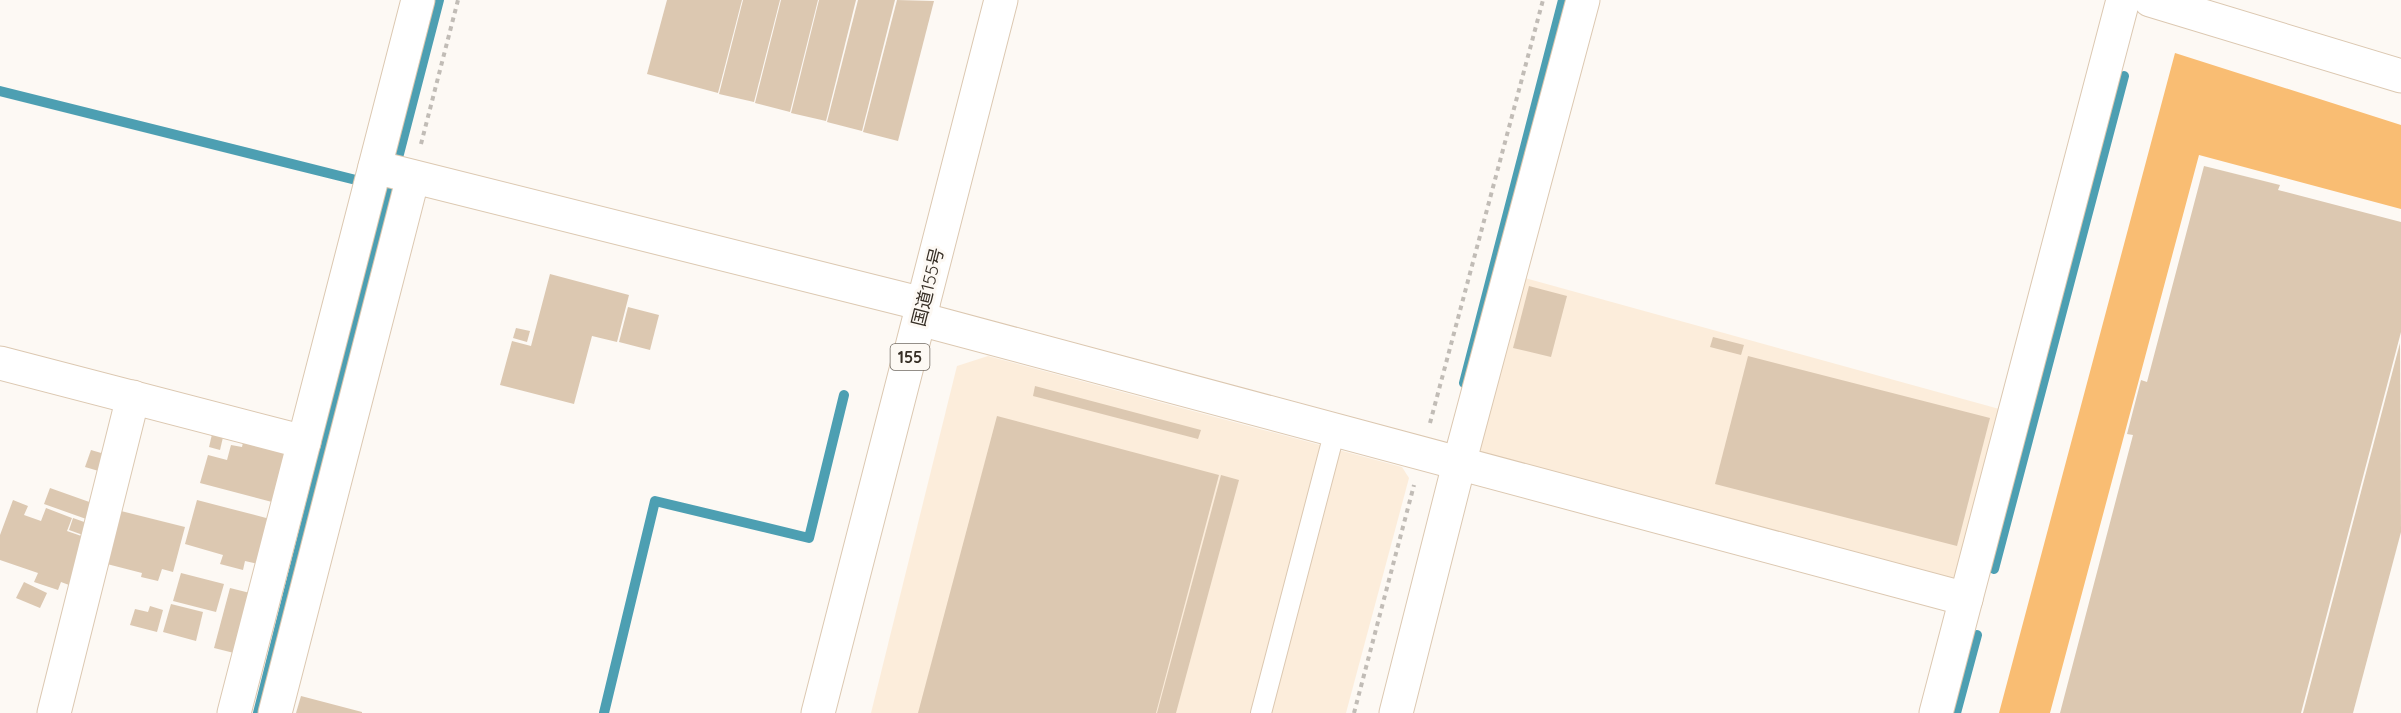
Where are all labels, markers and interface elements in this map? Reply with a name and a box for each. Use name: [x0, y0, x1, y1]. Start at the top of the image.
street label: 国道155号: [907, 245, 948, 329]
road number: 155: [890, 344, 930, 370]

